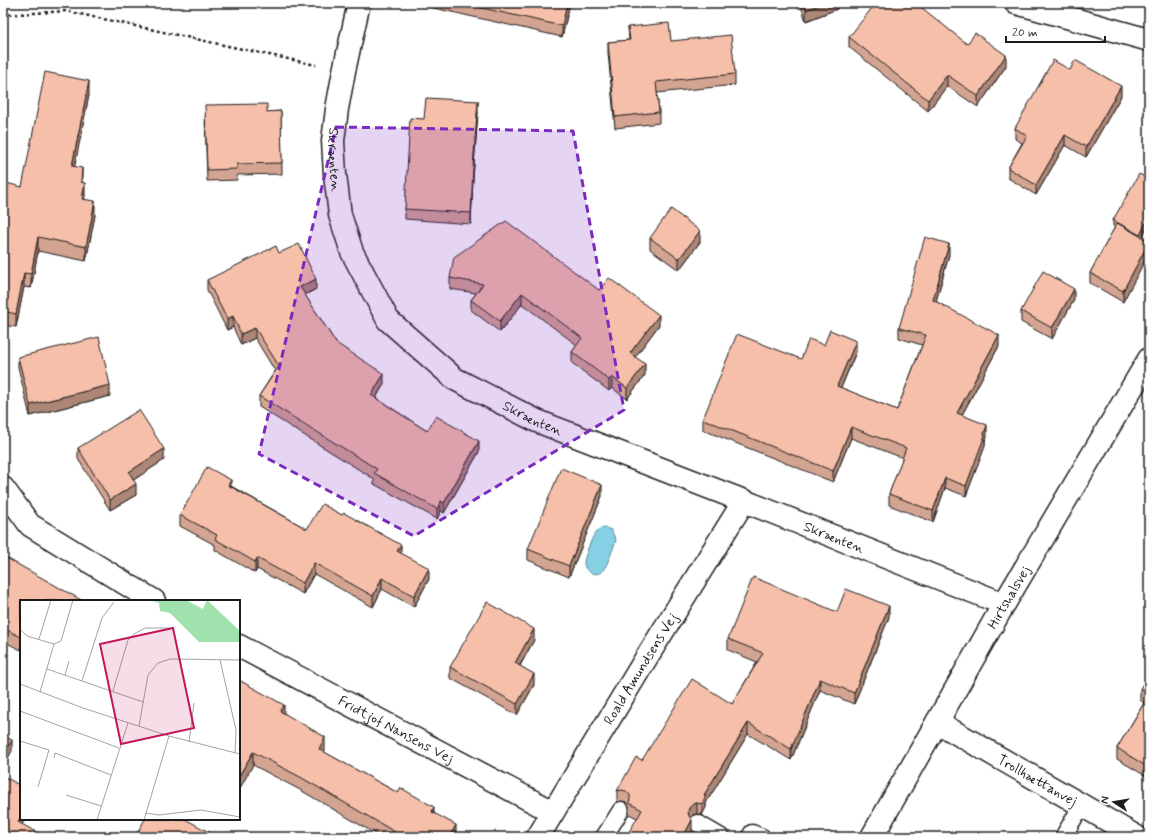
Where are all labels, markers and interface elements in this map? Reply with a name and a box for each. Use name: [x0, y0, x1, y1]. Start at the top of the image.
scale bar: [1006, 18, 1105, 44]
text: 20 m: [1012, 25, 1038, 41]
street label: Skrænten: [323, 127, 345, 192]
street label: Skrænten: [500, 397, 565, 440]
street label: Skrænten: [801, 518, 867, 558]
street label: Hirtshalsvej: [984, 562, 1035, 632]
inset map: [20, 600, 240, 820]
street label: Roald Amundsens Vej: [600, 610, 682, 728]
street label: Fridtjof Nansens Vej: [335, 692, 457, 768]
street label: Trollhættanvej: [994, 751, 1080, 811]
north arrow: [1094, 782, 1134, 822]
text: N: [1098, 795, 1113, 805]

